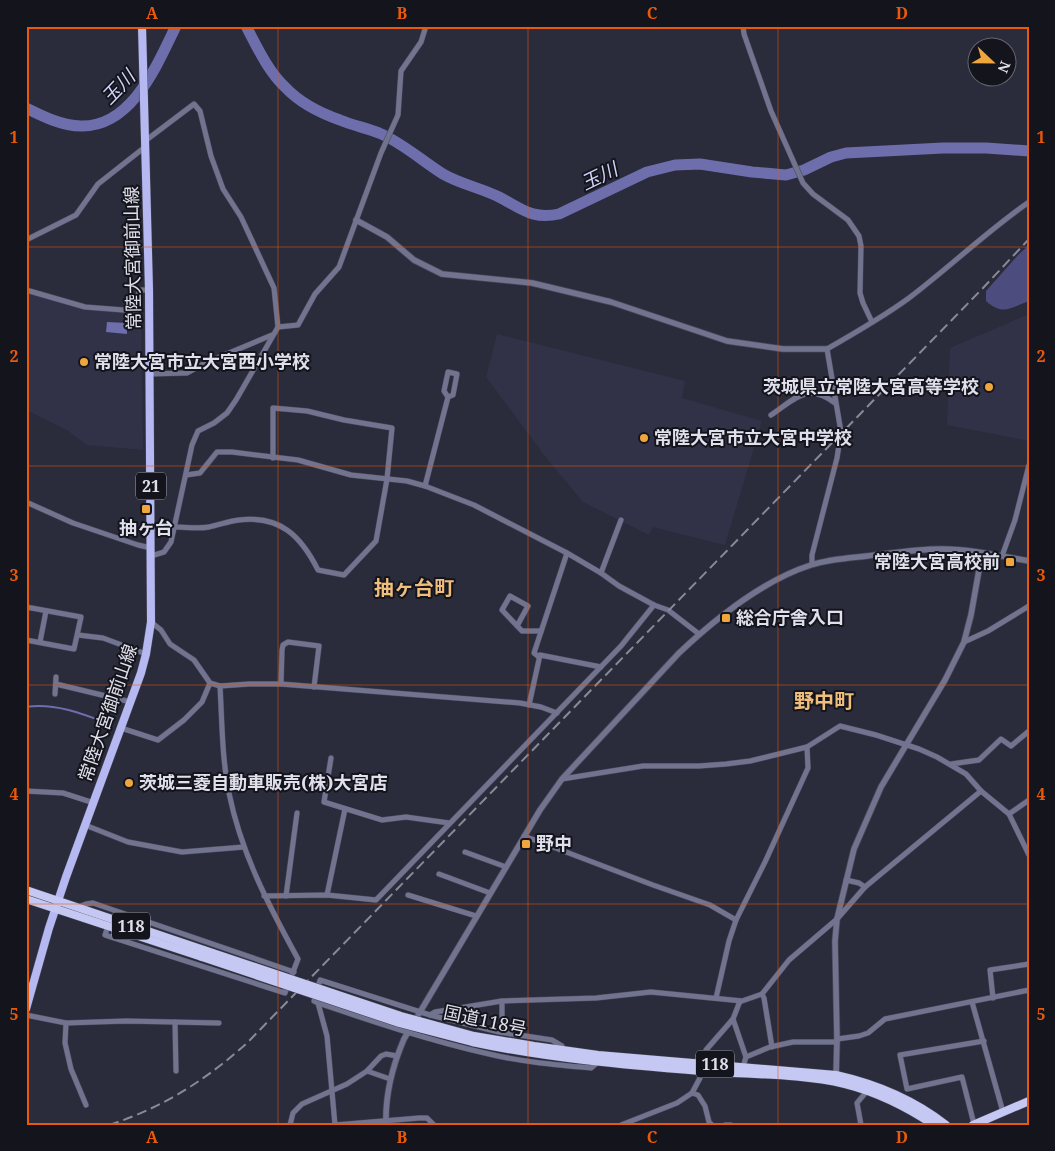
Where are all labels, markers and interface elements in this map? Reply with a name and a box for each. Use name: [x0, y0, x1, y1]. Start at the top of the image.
text: A: [146, 2, 159, 24]
text: B: [397, 2, 408, 24]
text: C: [647, 2, 658, 24]
text: D: [896, 2, 908, 24]
north arrow: [968, 38, 1018, 88]
text: N: [994, 58, 1015, 76]
water label: 玉川: [95, 63, 142, 110]
text: 1: [9, 126, 19, 148]
text: 1: [1036, 126, 1046, 148]
water label: 玉川: [576, 155, 624, 196]
street label: 常陸大宮御前山線: [119, 186, 145, 330]
text: 2: [9, 345, 19, 367]
text: 2: [1036, 345, 1046, 367]
place label: 常陸大宮市立大宮西小学校: [94, 349, 310, 373]
marker: 常陸大宮市立大宮西小学校: [78, 356, 90, 368]
place label: 茨城県立常陸大宮高等学校: [763, 374, 979, 398]
marker: 茨城県立常陸大宮高等学校: [983, 381, 995, 393]
place label: 常陸大宮市立大宮中学校: [654, 425, 852, 449]
marker: 常陸大宮市立大宮中学校: [638, 432, 650, 444]
road number: 21: [136, 472, 166, 500]
marker: 抽ヶ台: [140, 503, 152, 515]
place label: 抽ヶ台: [119, 515, 173, 539]
place label: 常陸大宮高校前: [874, 549, 1000, 573]
marker: 常陸大宮高校前: [1004, 556, 1016, 568]
text: 3: [9, 564, 19, 586]
text: 3: [1036, 564, 1046, 586]
district label: 抽ヶ台町: [374, 574, 454, 601]
place label: 総合庁舎入口: [736, 605, 844, 629]
marker: 総合庁舎入口: [720, 612, 732, 624]
street label: 常陸大宮御前山線: [72, 641, 142, 785]
district label: 野中町: [794, 687, 854, 714]
place label: 茨城三菱自動車販売(株)大宮店: [139, 770, 387, 794]
marker: 茨城三菱自動車販売(株)大宮店: [123, 777, 135, 789]
text: 4: [9, 783, 19, 805]
text: 4: [1036, 783, 1046, 805]
place label: 野中: [536, 831, 572, 855]
marker: 野中: [520, 838, 532, 850]
road number: 118: [112, 912, 150, 939]
street label: 国道118号: [442, 1000, 529, 1041]
text: 5: [9, 1003, 19, 1025]
text: 5: [1036, 1003, 1046, 1025]
road number: 118: [696, 1050, 734, 1078]
text: A: [146, 1126, 159, 1148]
text: B: [397, 1126, 408, 1148]
text: C: [647, 1126, 658, 1148]
text: D: [896, 1126, 908, 1148]

